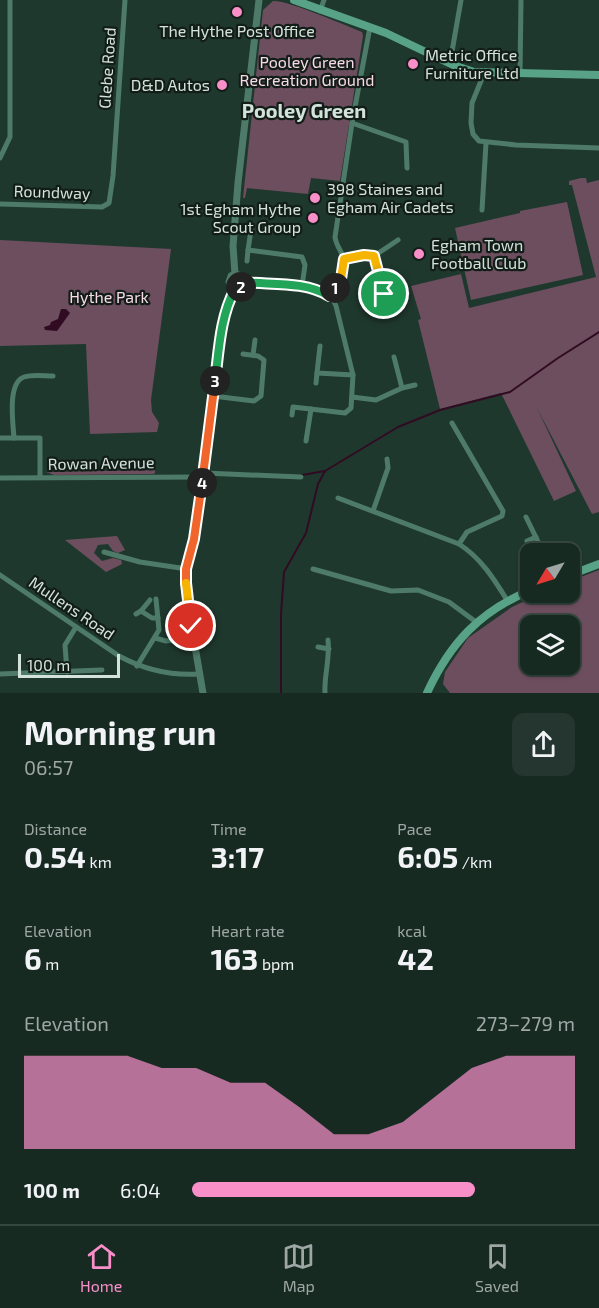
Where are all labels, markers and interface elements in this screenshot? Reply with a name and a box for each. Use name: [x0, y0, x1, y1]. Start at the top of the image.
marker: The Hythe Post Office: [230, 5, 244, 19]
place label: The Hythe Post Office: [159, 21, 315, 40]
street label: Glebe Road: [94, 27, 119, 109]
place label: Metric Office Furniture Ltd: [425, 45, 519, 82]
park label: Pooley Green Recreation Ground: [240, 52, 374, 89]
marker: Metric Office Furniture Ltd: [406, 57, 420, 71]
place label: D&D Autos: [131, 75, 210, 94]
marker: D&D Autos: [215, 78, 229, 92]
district label: Pooley Green: [242, 98, 366, 123]
place label: 398 Staines and Egham Air Cadets: [327, 179, 454, 216]
street label: Roundway: [13, 181, 91, 202]
marker: 398 Staines and Egham Air Cadets: [308, 191, 322, 205]
place label: 1st Egham Hythe Scout Group: [180, 199, 301, 236]
marker: 1st Egham Hythe Scout Group: [306, 211, 320, 225]
place label: Egham Town Football Club: [431, 235, 526, 272]
marker: Egham Town Football Club: [412, 247, 426, 261]
pin: [358, 268, 409, 319]
pin: 2: [226, 272, 256, 302]
pin: 1: [320, 273, 350, 303]
text: 2: [236, 277, 246, 296]
icon: arrive: [367, 277, 400, 310]
text: 1: [332, 278, 338, 297]
park label: Hythe Park: [69, 287, 149, 306]
pin: 3: [200, 366, 230, 396]
text: 3: [210, 371, 220, 390]
street label: Rowan Avenue: [47, 452, 155, 473]
pin: 4: [187, 468, 217, 498]
text: 4: [197, 473, 207, 492]
north arrow: [520, 543, 580, 603]
map controls: [520, 543, 580, 675]
street label: Mullens Road: [26, 572, 119, 643]
pin: [165, 600, 216, 651]
icon: check: [174, 609, 207, 642]
button: layers: [520, 615, 580, 675]
scale bar: [18, 651, 120, 678]
text: 100 m: [27, 655, 70, 674]
text: Morning run: [24, 712, 216, 752]
button: share: [512, 713, 575, 776]
text: 06:57: [24, 755, 73, 779]
text: Distance: [24, 819, 87, 838]
text: Time: [211, 819, 247, 838]
text: Pace: [397, 819, 432, 838]
text: 0.54: [24, 838, 86, 874]
text: 3:17: [211, 838, 264, 874]
text: 6:05: [397, 838, 458, 874]
text: km: [86, 852, 112, 871]
text: /km: [458, 852, 492, 871]
text: Elevation: [24, 921, 92, 940]
text: Heart rate: [211, 921, 285, 940]
text: kcal: [397, 921, 427, 940]
text: 6: [24, 940, 42, 976]
text: 163: [211, 940, 258, 976]
text: 42: [397, 940, 434, 976]
text: m: [42, 954, 59, 973]
text: bpm: [258, 954, 294, 973]
text: Elevation: [24, 1011, 109, 1035]
text: 273–279 m: [476, 1011, 575, 1035]
text: 100 m: [24, 1178, 80, 1202]
text: 6:04: [120, 1178, 161, 1202]
tab: Home: [80, 1240, 122, 1295]
tab: Map: [282, 1240, 315, 1295]
tab: Saved: [475, 1240, 519, 1295]

